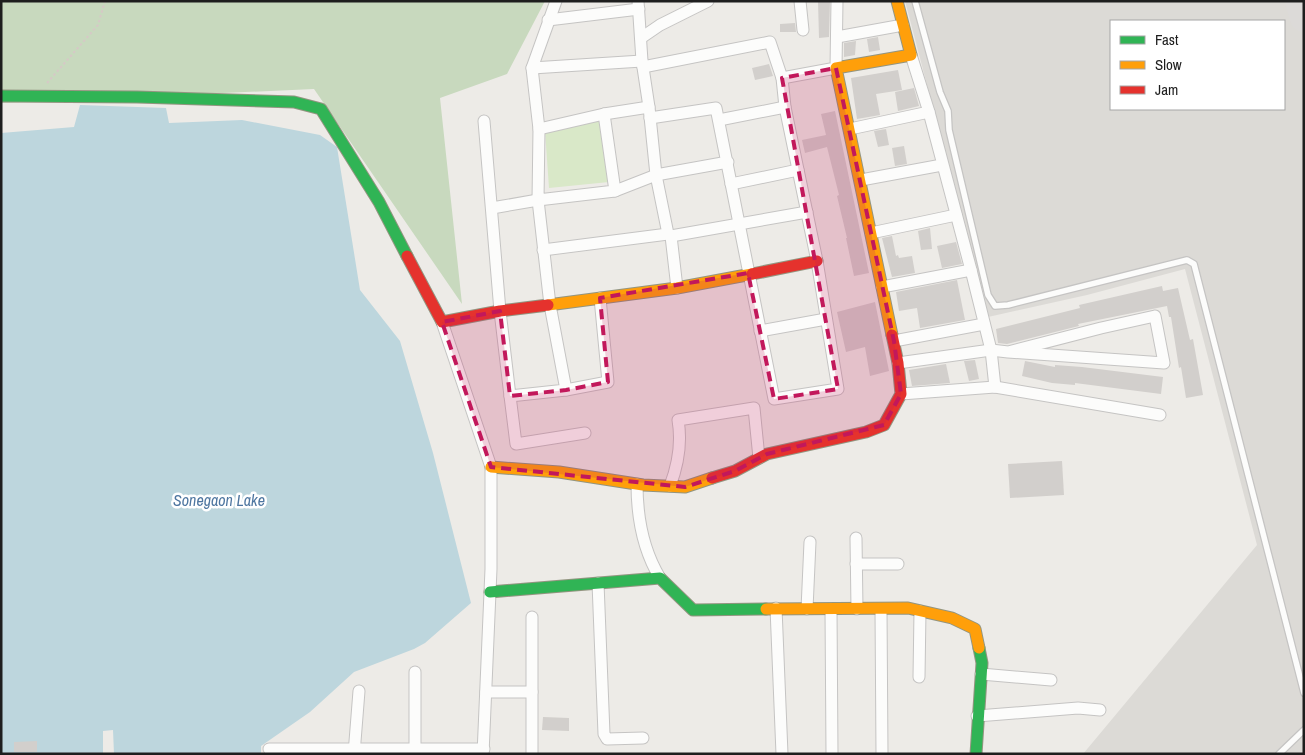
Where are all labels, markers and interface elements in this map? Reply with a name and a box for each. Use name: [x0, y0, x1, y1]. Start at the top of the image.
legend: [1110, 20, 1285, 110]
text: Fast: [1155, 29, 1179, 50]
text: Slow: [1155, 54, 1182, 75]
text: Jam: [1155, 79, 1178, 100]
water label: Sonegaon Lake: [173, 489, 265, 511]

